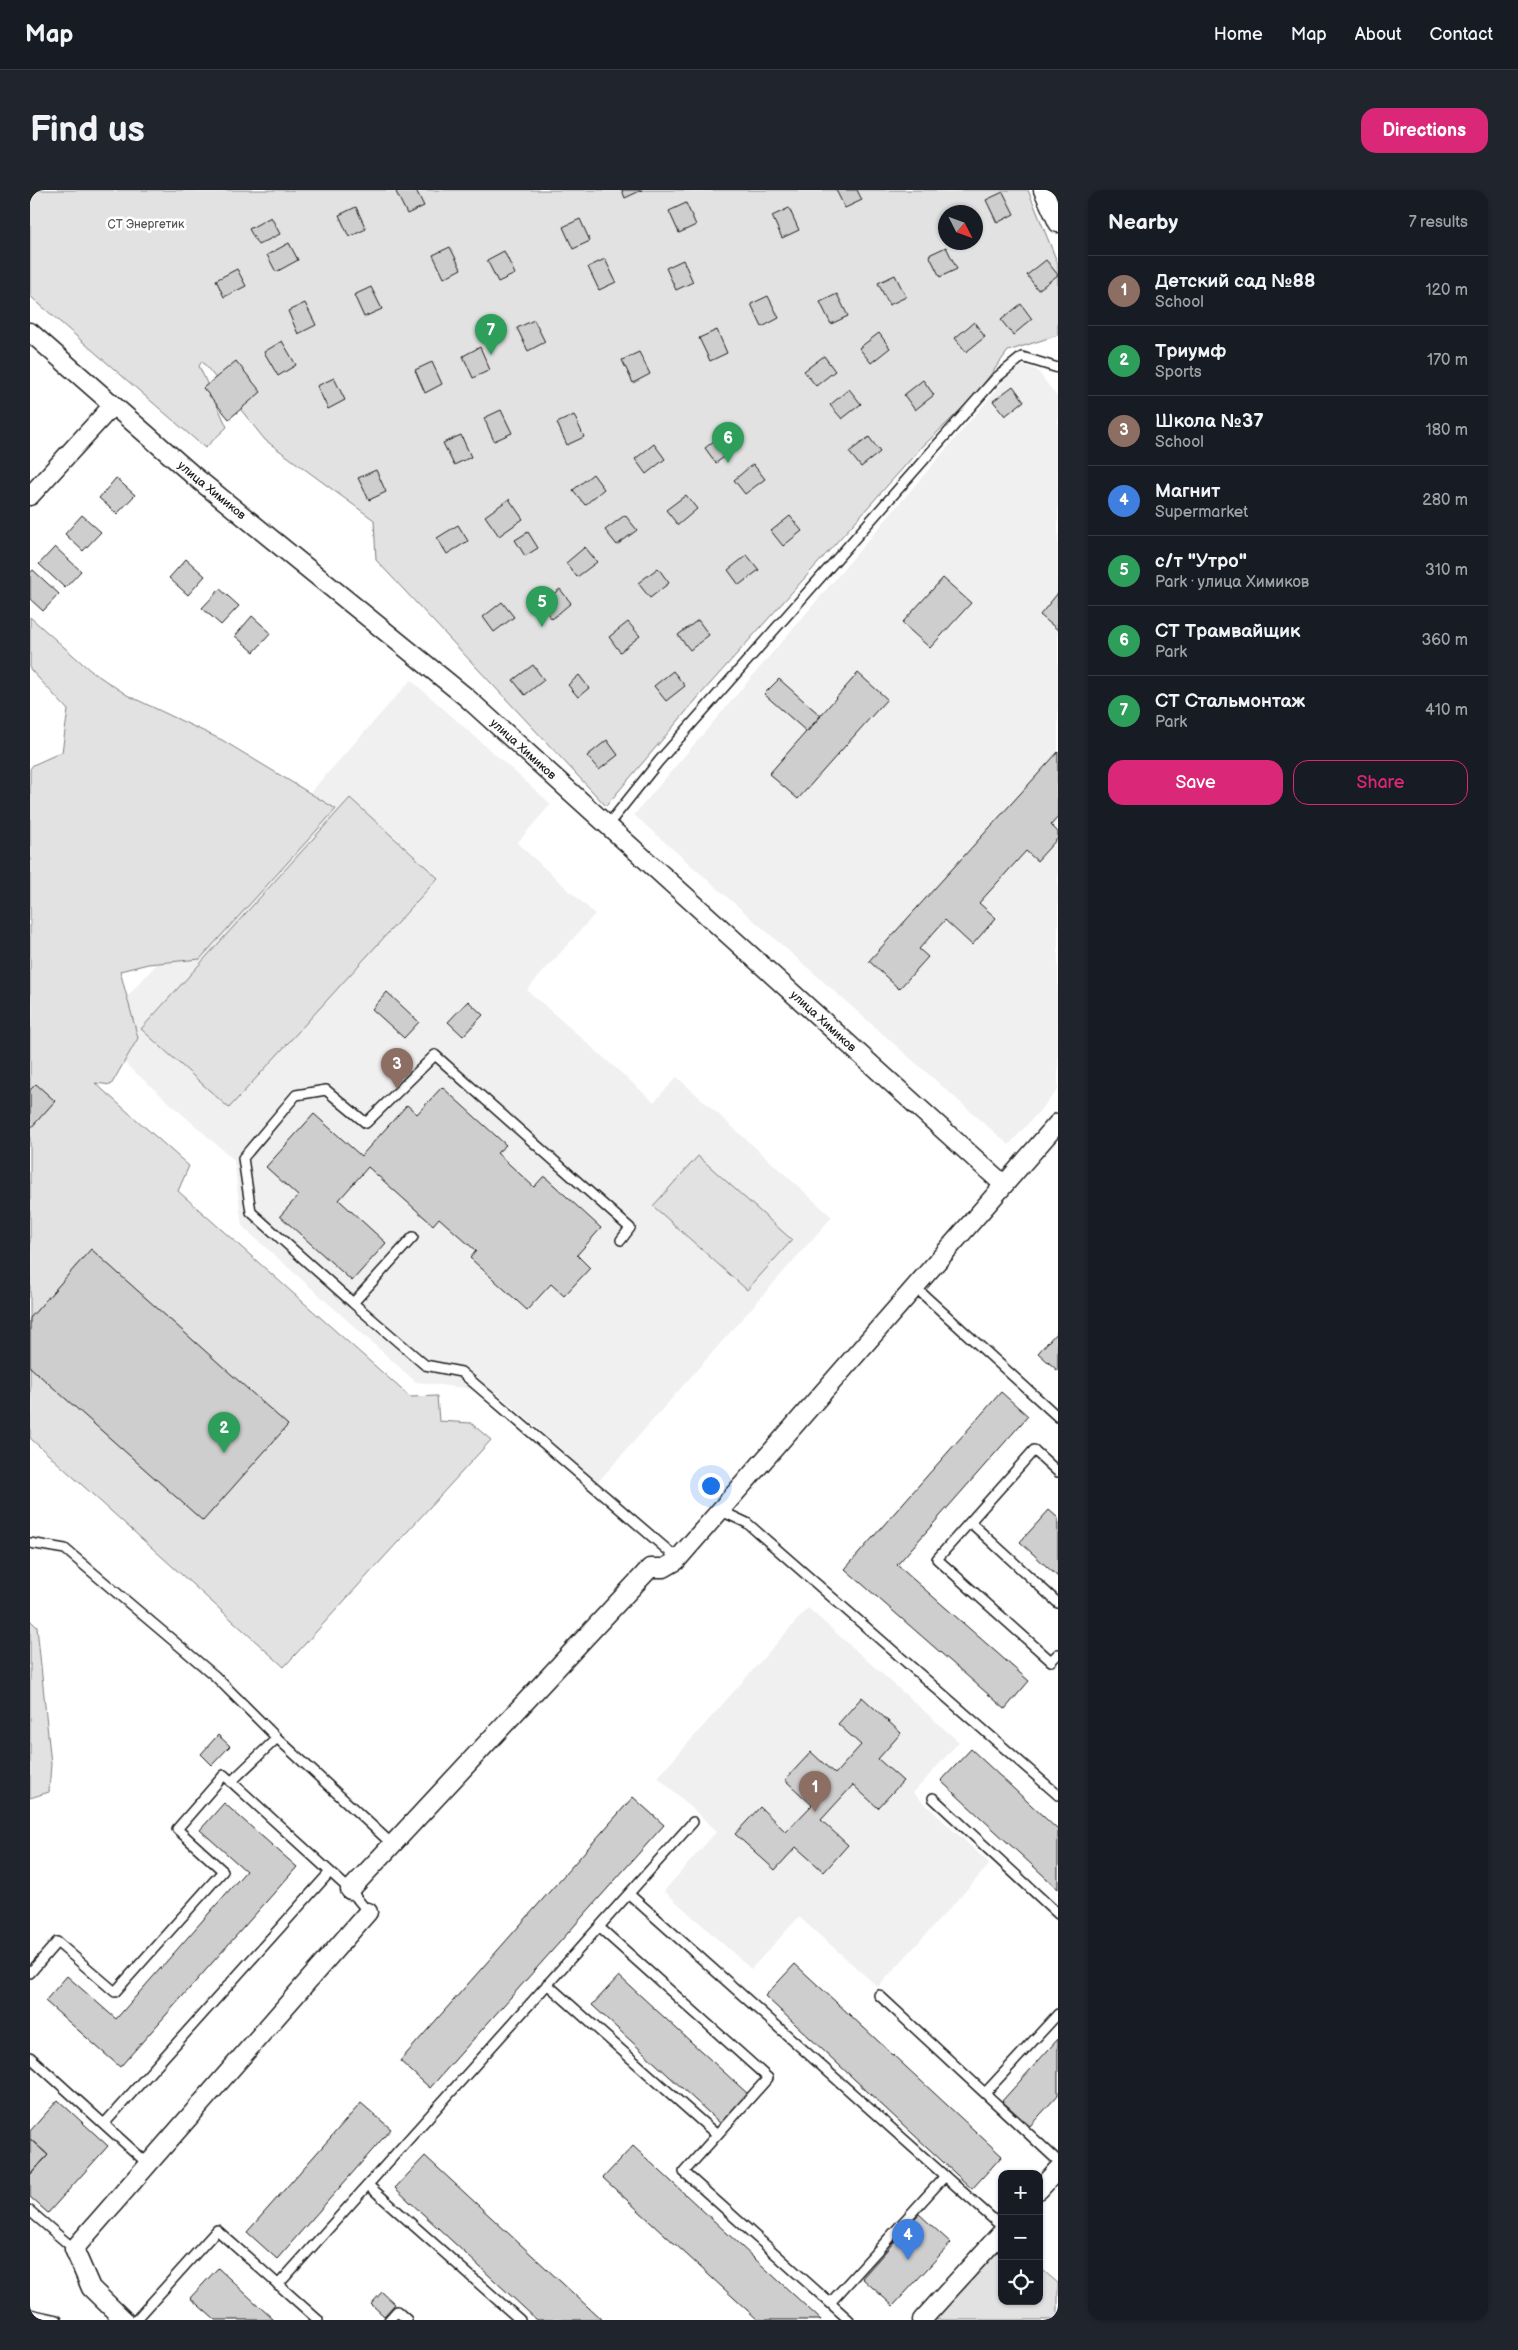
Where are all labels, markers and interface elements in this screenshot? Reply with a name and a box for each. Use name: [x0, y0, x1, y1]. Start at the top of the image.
text: Map: [25, 20, 73, 49]
text: Home: [1214, 24, 1263, 45]
text: Map: [1291, 24, 1327, 45]
text: About: [1355, 24, 1402, 45]
text: Contact: [1430, 24, 1493, 45]
button: Directions: [1361, 108, 1488, 153]
text: Find us: [30, 109, 145, 152]
north arrow: [938, 205, 983, 250]
text: Nearby: [1108, 210, 1178, 235]
text: 7 results: [1409, 213, 1468, 232]
park label: СТ Энергетик: [108, 217, 185, 232]
text: Детский сад №88: [1155, 270, 1315, 293]
text: 1: [1121, 281, 1127, 300]
text: 120 m: [1425, 281, 1468, 300]
text: School: [1155, 293, 1204, 312]
pin: 7: [475, 314, 507, 355]
text: Триумф: [1155, 340, 1226, 363]
text: 2: [1119, 351, 1129, 370]
text: 170 m: [1427, 351, 1468, 370]
text: Sports: [1155, 363, 1202, 382]
text: Школа №37: [1155, 410, 1264, 433]
text: 3: [1119, 421, 1129, 440]
text: 180 m: [1426, 421, 1468, 440]
pin: 6: [712, 422, 744, 463]
text: School: [1155, 433, 1204, 452]
street label: улица Химиков: [175, 458, 249, 523]
text: Магнит: [1155, 480, 1220, 503]
text: 4: [1119, 491, 1129, 510]
text: 280 m: [1422, 491, 1468, 510]
text: Supermarket: [1155, 503, 1248, 522]
text: с/т "Утро": [1155, 550, 1247, 573]
text: 5: [1119, 561, 1129, 580]
text: 310 m: [1425, 561, 1468, 580]
text: Park · улица Химиков: [1155, 573, 1309, 592]
pin: 5: [526, 586, 558, 627]
text: СТ Трамвайщик: [1155, 620, 1300, 643]
text: 6: [1119, 631, 1129, 650]
text: 360 m: [1421, 631, 1468, 650]
text: Park: [1155, 643, 1187, 662]
text: СТ Стальмонтаж: [1155, 690, 1305, 713]
text: 7: [1120, 701, 1128, 720]
text: 410 m: [1425, 701, 1468, 720]
text: Park: [1155, 713, 1187, 732]
street label: улица Химиков: [487, 715, 560, 783]
button: Save: [1108, 760, 1283, 805]
button: Share: [1293, 760, 1468, 805]
street label: улица Химиков: [787, 987, 860, 1055]
pin: 3: [381, 1048, 413, 1089]
pin: 2: [208, 1412, 240, 1453]
your location: [698, 1473, 724, 1499]
pin: 1: [799, 1771, 831, 1812]
map controls: [998, 2170, 1043, 2305]
button: +: [998, 2170, 1043, 2215]
button: −: [998, 2215, 1043, 2260]
pin: 4: [892, 2219, 924, 2260]
button: locate: [998, 2260, 1043, 2305]

